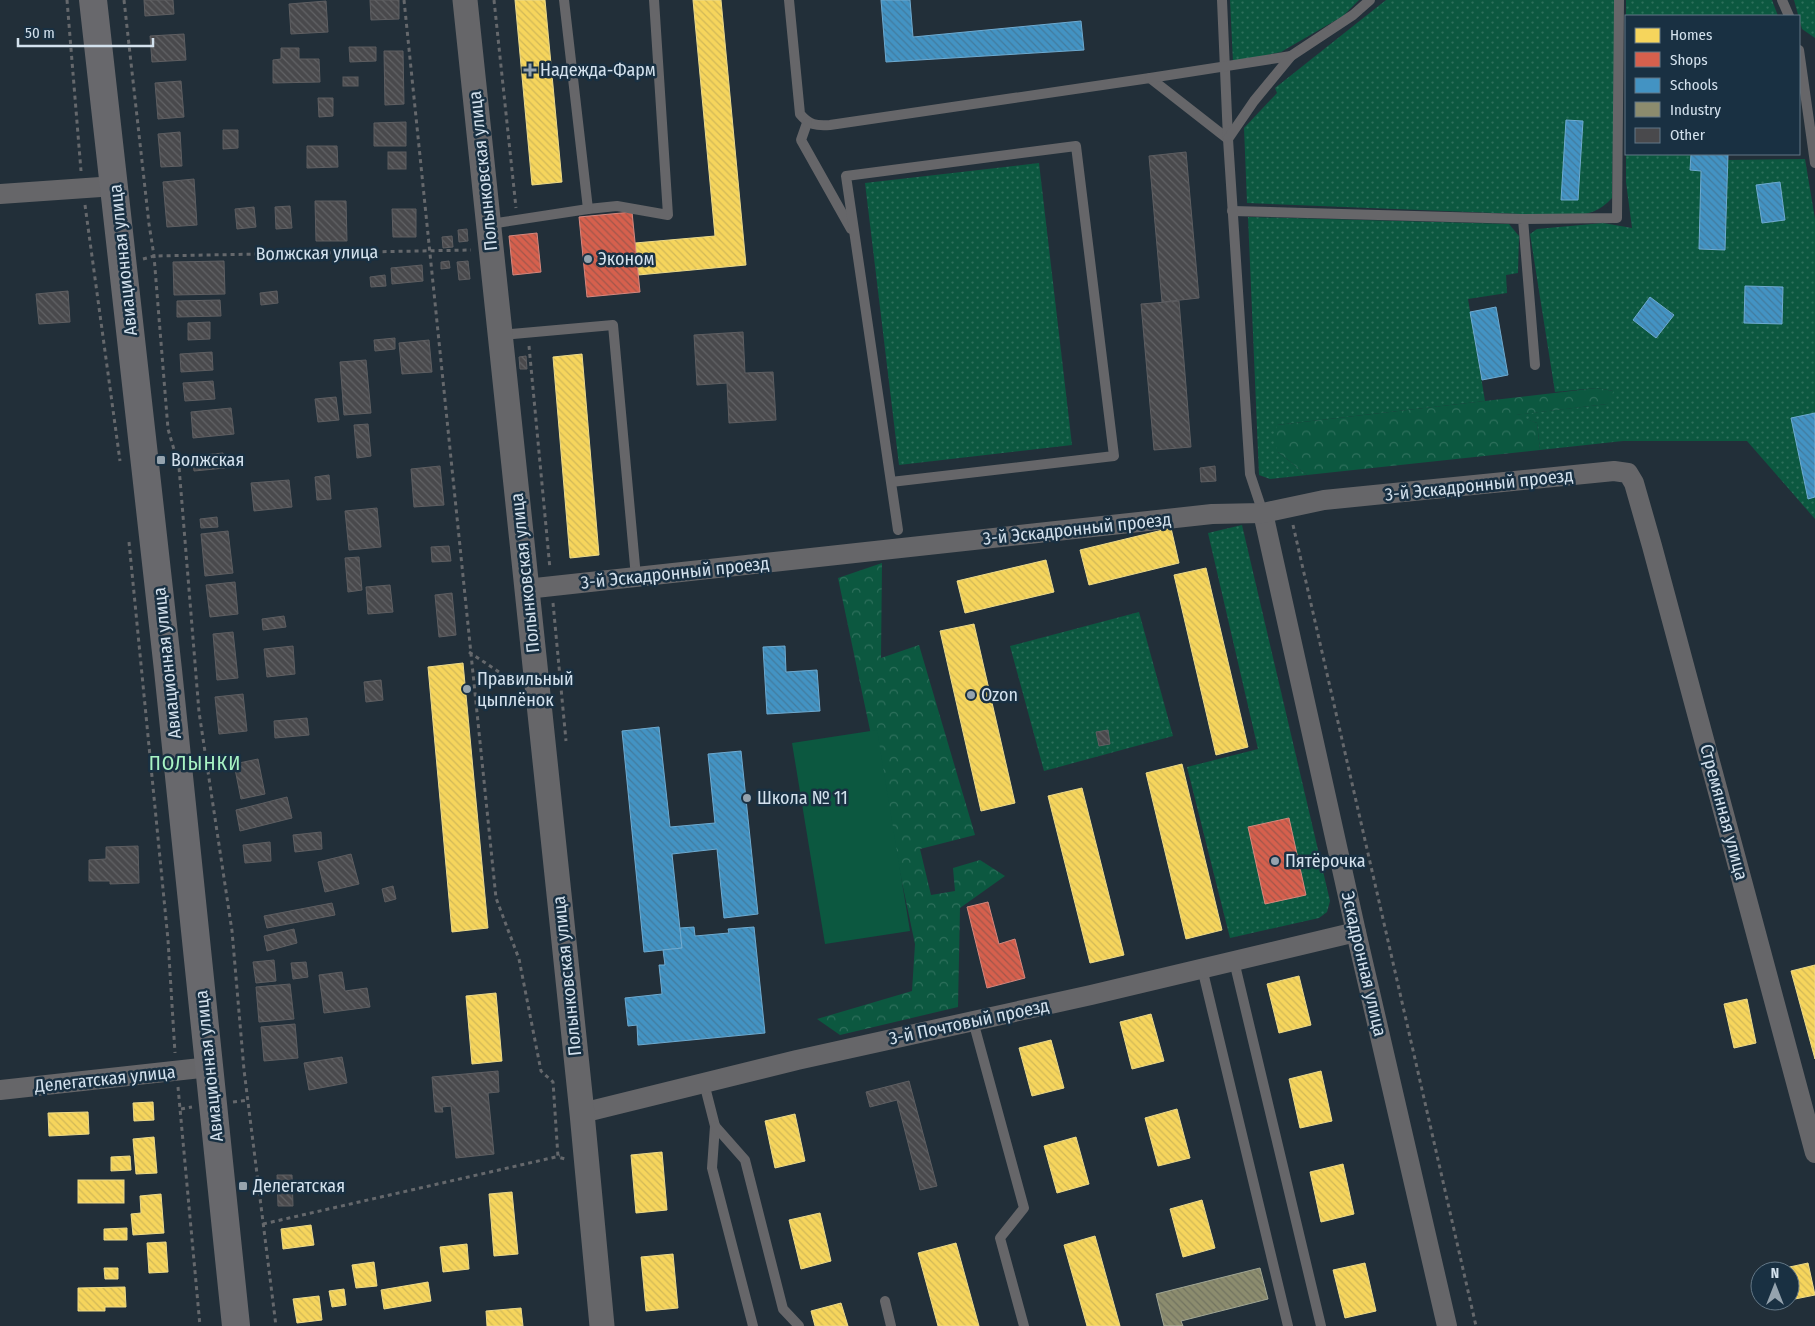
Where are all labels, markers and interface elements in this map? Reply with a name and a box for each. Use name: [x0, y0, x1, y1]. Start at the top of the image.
scale bar: [18, 15, 152, 47]
legend: [1625, 15, 1800, 155]
text: 50 m: [25, 24, 55, 42]
text: Homes: [1670, 26, 1712, 44]
text: Shops: [1670, 51, 1708, 69]
place label: Надежда-Фарм: [540, 59, 656, 81]
marker: Надежда-Фарм: [524, 64, 536, 76]
text: Schools: [1670, 76, 1718, 94]
street label: Полынковская улица: [464, 90, 502, 252]
text: Industry: [1670, 101, 1721, 119]
text: Other: [1670, 126, 1706, 144]
street label: Авиационная улица: [104, 183, 142, 337]
street label: Волжская улица: [255, 241, 379, 265]
place label: Эконом: [598, 248, 655, 270]
marker: Эконом: [582, 253, 594, 265]
place label: Волжская: [171, 449, 244, 471]
marker: Волжская: [155, 454, 167, 466]
street label: 3-й Эскадронный проезд: [1384, 464, 1574, 506]
street label: Полынковская улица: [506, 492, 544, 654]
street label: 3-й Эскадронный проезд: [982, 508, 1172, 550]
street label: 3-й Эскадронный проезд: [580, 552, 770, 594]
street label: Авиационная улица: [148, 586, 186, 740]
place label: Правильный цыплёнок: [477, 668, 574, 711]
marker: Правильный цыплёнок: [461, 683, 473, 695]
place label: Ozon: [981, 684, 1018, 706]
marker: Ozon: [965, 689, 977, 701]
street label: Стремянная улица: [1695, 741, 1753, 883]
district label: ПОЛЫНКИ: [149, 751, 241, 775]
place label: Школа № 11: [757, 787, 848, 809]
marker: Школа № 11: [741, 792, 753, 804]
place label: Пятёрочка: [1285, 850, 1366, 872]
marker: Пятёрочка: [1269, 855, 1281, 867]
street label: Эскадронная улица: [1337, 890, 1391, 1039]
street label: Полынковская улица: [548, 895, 586, 1057]
street label: Авиационная улица: [190, 989, 228, 1143]
street label: 3-й Почтовый проезд: [887, 994, 1051, 1050]
street label: Делегатская улица: [33, 1061, 177, 1097]
place label: Делегатская: [252, 1175, 345, 1197]
marker: Делегатская: [237, 1180, 249, 1192]
north arrow: [1750, 1261, 1800, 1311]
text: N: [1771, 1265, 1779, 1282]

